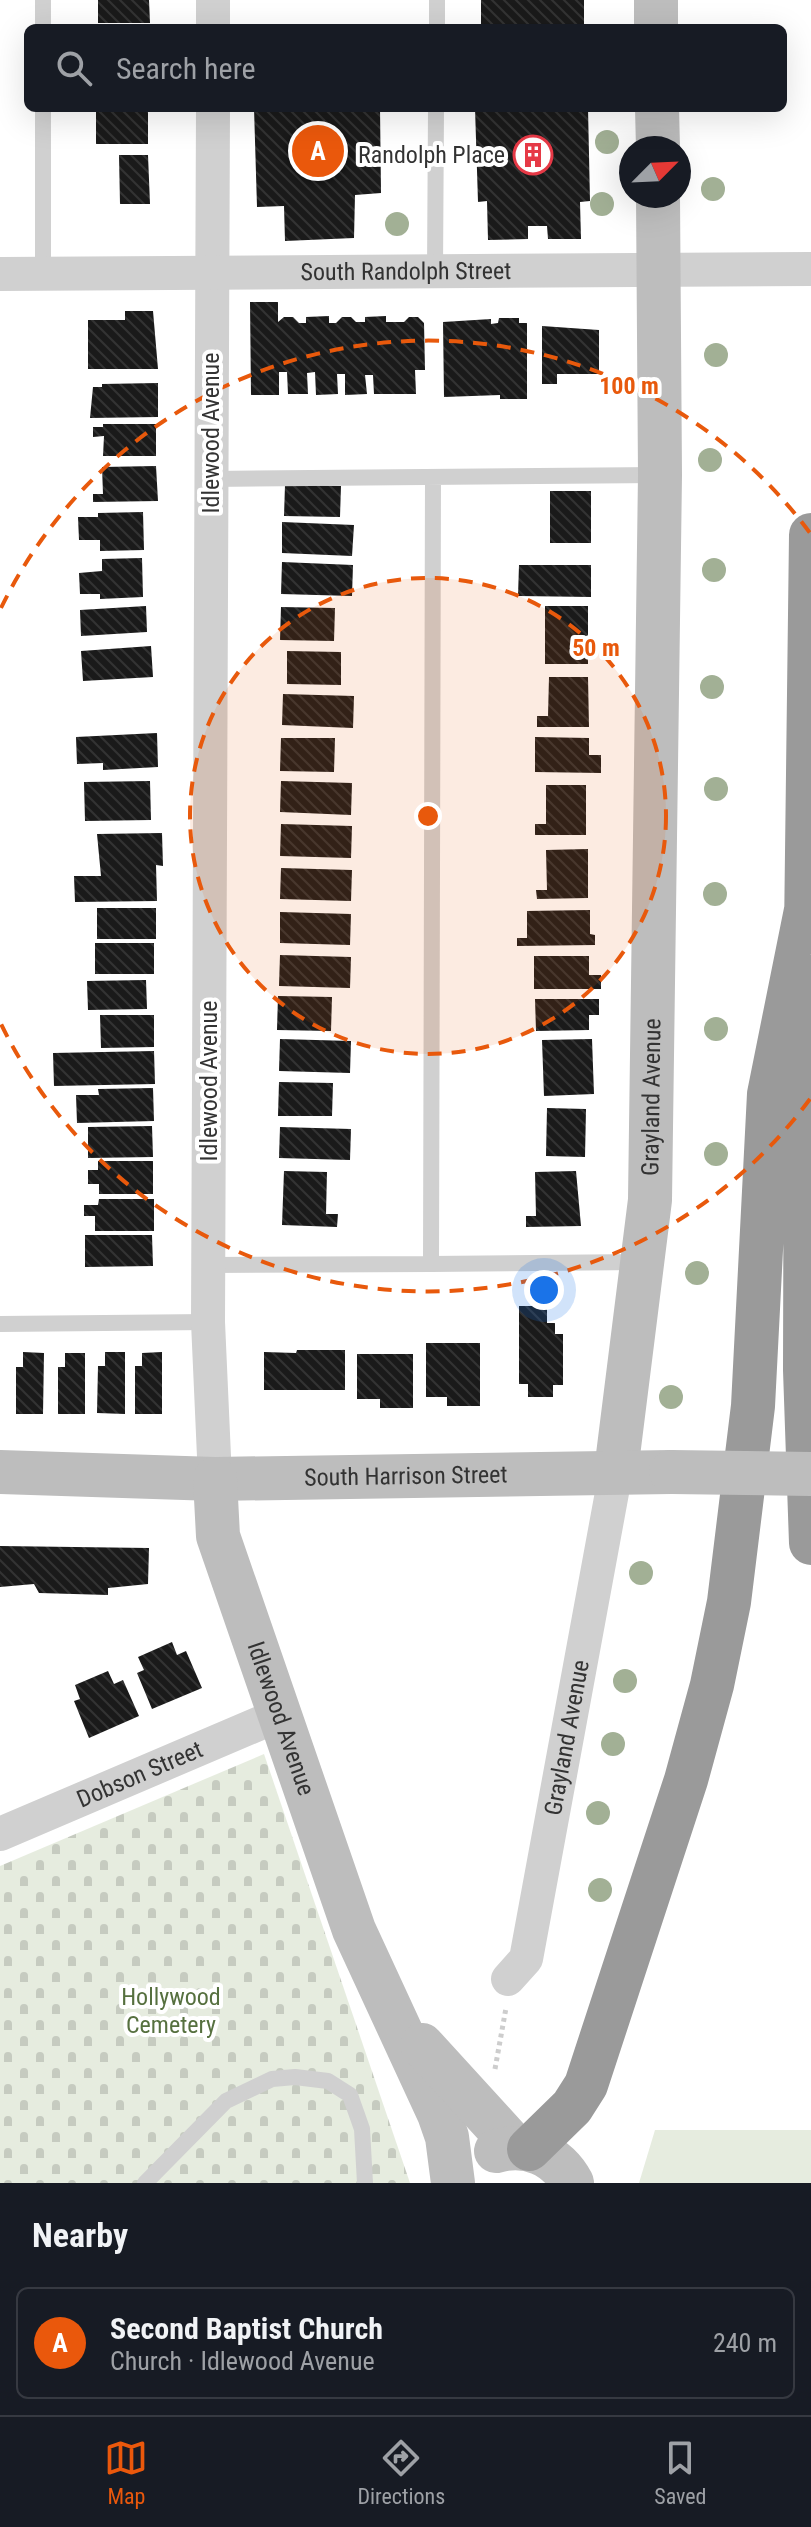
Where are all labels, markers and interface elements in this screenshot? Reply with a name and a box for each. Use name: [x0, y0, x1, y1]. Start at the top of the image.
search box: [24, 24, 787, 112]
icon: search: [52, 46, 96, 90]
text: Search here: [116, 51, 256, 86]
pin: A: [292, 121, 344, 181]
building icon: Randolph Place: [512, 134, 554, 176]
north arrow: [619, 136, 691, 208]
place label: Randolph Place: [358, 141, 505, 169]
street label: South Randolph Street: [300, 257, 512, 286]
street label: Idlewood Avenue: [197, 353, 225, 513]
text: 100 m: [599, 372, 659, 400]
text: 50 m: [572, 634, 620, 662]
centre of rings: [414, 802, 442, 830]
street label: Idlewood Avenue: [195, 1001, 223, 1161]
street label: Grayland Avenue: [636, 1018, 667, 1176]
your location: [524, 1270, 564, 1310]
street label: South Harrison Street: [304, 1461, 508, 1492]
street label: Idlewood Avenue: [241, 1638, 320, 1799]
street label: Grayland Avenue: [539, 1658, 595, 1818]
street label: Dobson Street: [73, 1735, 207, 1814]
park label: Hollywood Cemetery: [121, 1983, 221, 2039]
text: Nearby: [32, 2215, 128, 2255]
text: Second Baptist Church: [110, 2311, 383, 2346]
text: A: [52, 2328, 68, 2358]
text: 240 m: [713, 2328, 777, 2358]
text: Church · Idlewood Avenue: [110, 2346, 375, 2376]
tab: Map: [104, 2436, 148, 2509]
tab: Directions: [357, 2436, 445, 2509]
tab: Saved: [654, 2436, 707, 2509]

